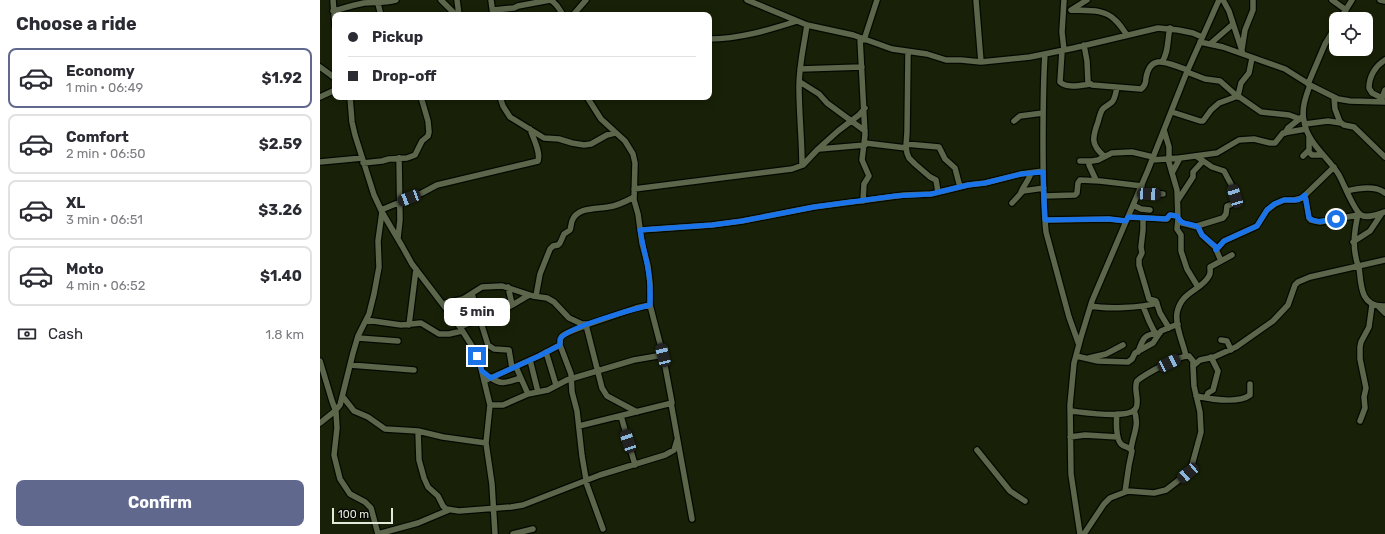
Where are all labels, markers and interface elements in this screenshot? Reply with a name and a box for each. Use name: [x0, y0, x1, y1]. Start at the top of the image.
map controls: [1329, 12, 1373, 56]
button: locate: [1329, 12, 1373, 56]
text: Choose a ride: [16, 13, 137, 35]
text: Pickup: [372, 28, 423, 46]
icon: car: [18, 60, 54, 96]
text: Economy: [66, 62, 135, 80]
text: Drop-off: [372, 67, 436, 85]
text: $1.92: [262, 69, 302, 87]
text: 1 min · 06:49: [66, 80, 143, 95]
icon: car: [18, 126, 54, 162]
text: Comfort: [66, 128, 129, 146]
text: $2.59: [259, 135, 302, 153]
text: 2 min · 06:50: [66, 146, 145, 161]
car: [1226, 183, 1244, 209]
car: [1137, 187, 1161, 201]
car: [396, 188, 422, 208]
icon: car: [18, 192, 54, 228]
text: XL: [66, 194, 85, 212]
text: $3.26: [258, 201, 302, 219]
route start: [1327, 210, 1345, 228]
text: 3 min · 06:51: [66, 212, 143, 227]
icon: car: [18, 258, 54, 294]
text: Moto: [66, 260, 104, 278]
text: $1.40: [260, 267, 302, 285]
text: 4 min · 06:52: [66, 278, 145, 293]
callout: 5 min: [444, 298, 510, 326]
text: 5 min: [459, 304, 495, 319]
icon: cash: [16, 323, 38, 345]
text: Cash: [48, 325, 83, 343]
text: 1.8 km: [266, 327, 304, 342]
car: [654, 342, 672, 368]
route end: [468, 347, 486, 365]
car: [1156, 352, 1182, 374]
car: [619, 428, 637, 454]
car: [1175, 461, 1201, 485]
button: Confirm: [16, 480, 304, 526]
scale bar: [332, 506, 393, 525]
text: 100 m: [338, 508, 369, 521]

